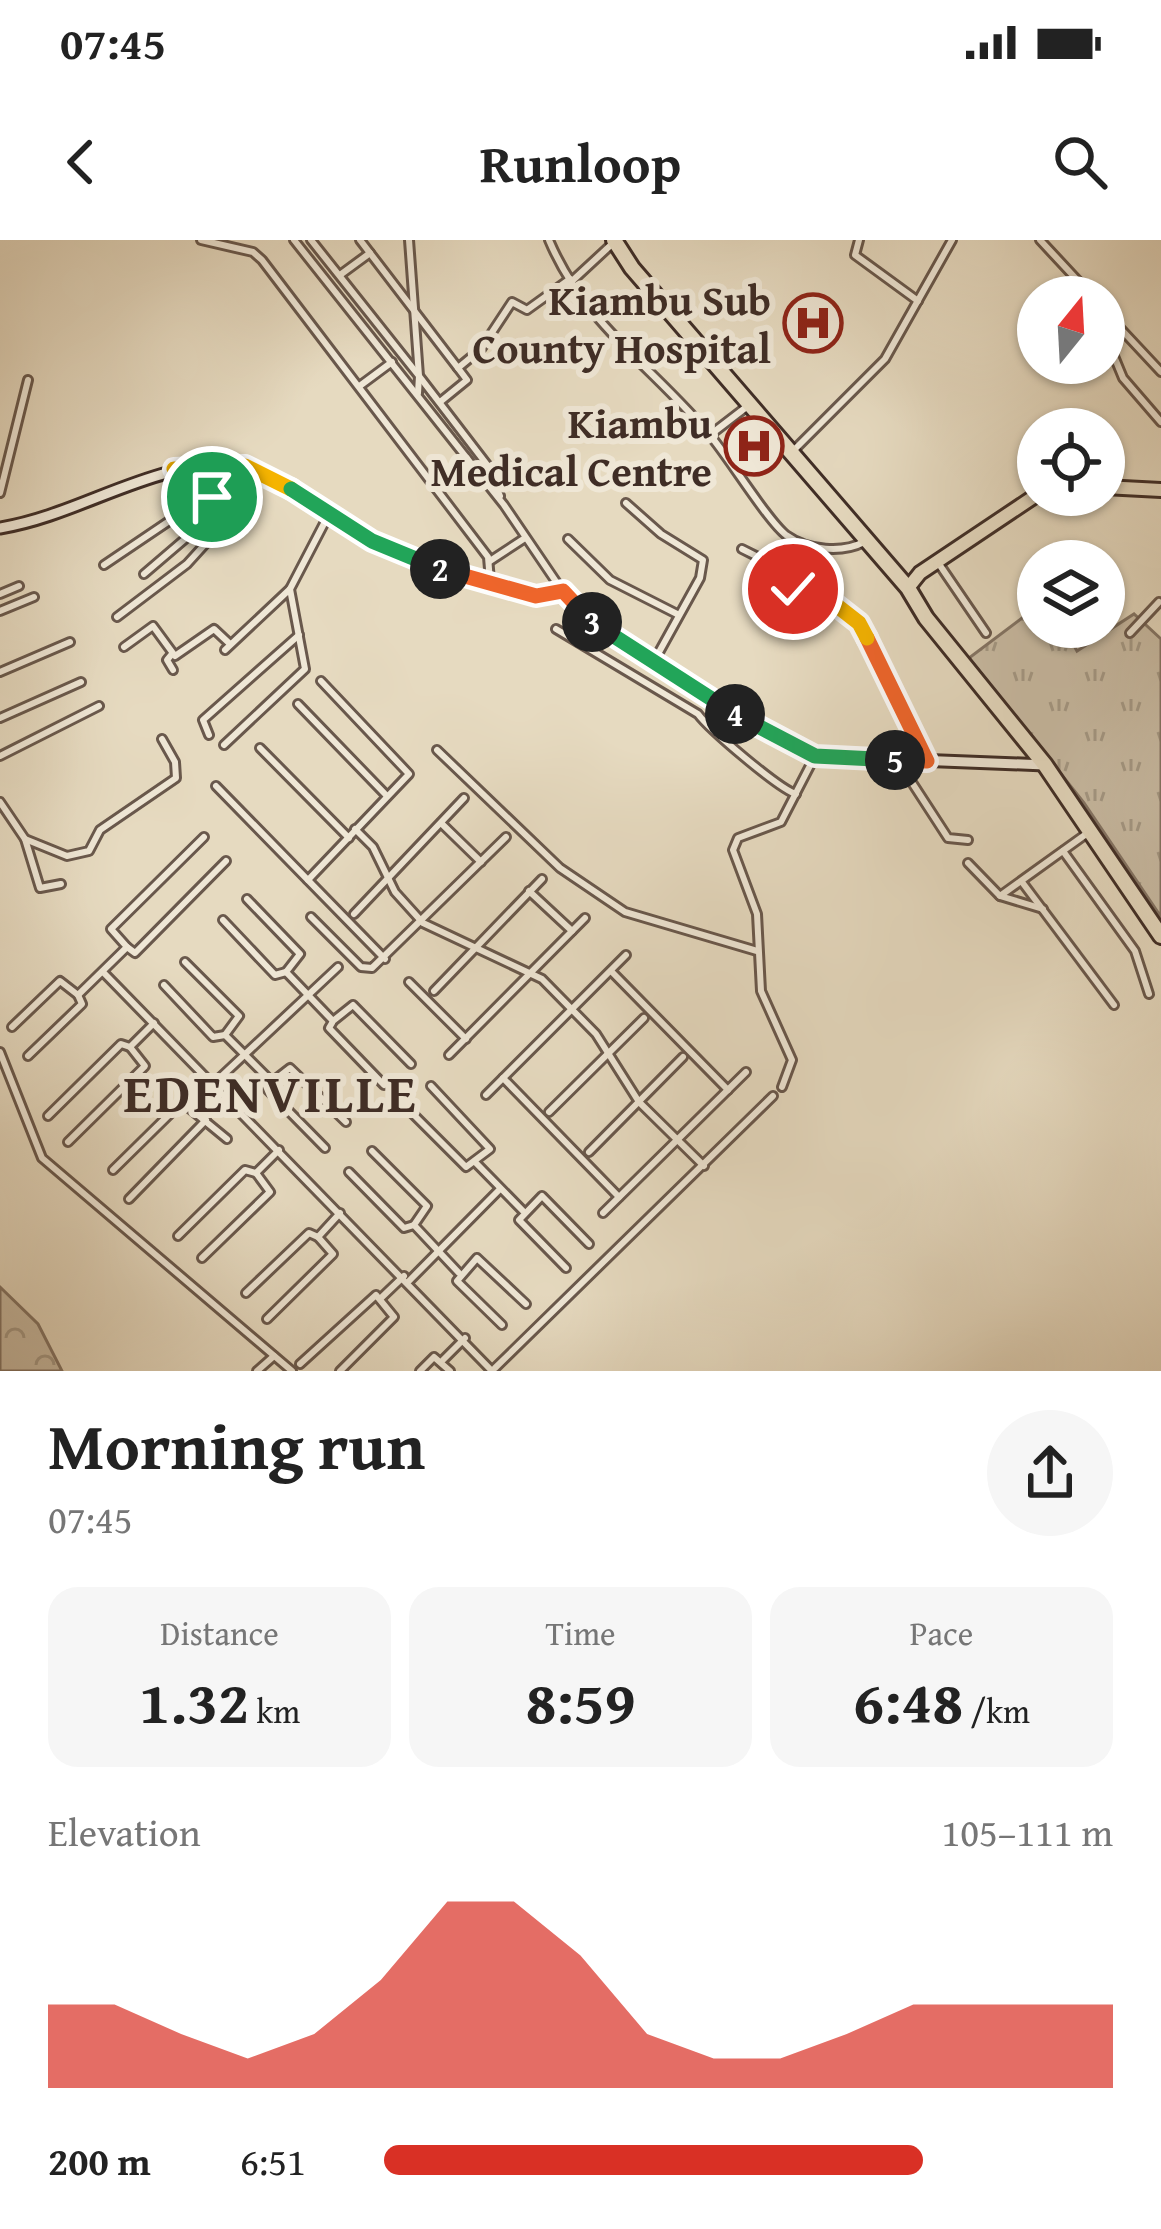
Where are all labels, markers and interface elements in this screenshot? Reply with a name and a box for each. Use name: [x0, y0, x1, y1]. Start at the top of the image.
text: 07:45: [60, 10, 166, 75]
text: Runloop: [480, 123, 681, 202]
icon: back: [48, 129, 114, 195]
icon: search: [1047, 129, 1113, 195]
place label: Kiambu Sub County Hospital: [472, 269, 771, 378]
north arrow: [1017, 276, 1125, 384]
map controls: [1017, 276, 1125, 648]
hospital icon: Kiambu Sub County Hospital: [782, 292, 844, 354]
place label: Kiambu Medical Centre: [431, 392, 712, 501]
button: locate: [1017, 408, 1125, 516]
hospital icon: Kiambu Medical Centre: [723, 415, 785, 477]
pin: [161, 446, 263, 548]
icon: arrive: [179, 464, 245, 530]
pin: [742, 538, 844, 640]
pin: 2: [410, 539, 470, 599]
button: layers: [1017, 540, 1125, 648]
text: 2: [431, 545, 449, 593]
icon: check: [760, 556, 826, 622]
pin: 3: [562, 592, 622, 652]
text: 3: [583, 598, 601, 646]
pin: 4: [705, 684, 765, 744]
text: 4: [726, 690, 744, 738]
pin: 5: [865, 730, 925, 790]
text: 5: [886, 736, 904, 784]
district label: EDENVILLE: [123, 1053, 419, 1132]
text: Morning run: [48, 1396, 425, 1493]
button: share: [987, 1410, 1113, 1536]
text: 07:45: [48, 1490, 133, 1547]
text: Distance: [160, 1609, 279, 1657]
text: Time: [545, 1609, 616, 1657]
text: Pace: [910, 1609, 973, 1657]
text: 1.32: [139, 1657, 249, 1745]
text: 8:59: [525, 1657, 636, 1745]
text: 6:48: [853, 1657, 963, 1745]
text: km: [249, 1687, 300, 1735]
text: /km: [963, 1687, 1030, 1735]
text: Elevation: [48, 1803, 201, 1860]
text: 105–111 m: [941, 1803, 1113, 1860]
text: 200 m: [48, 2132, 151, 2189]
text: 6:51: [240, 2132, 306, 2189]

